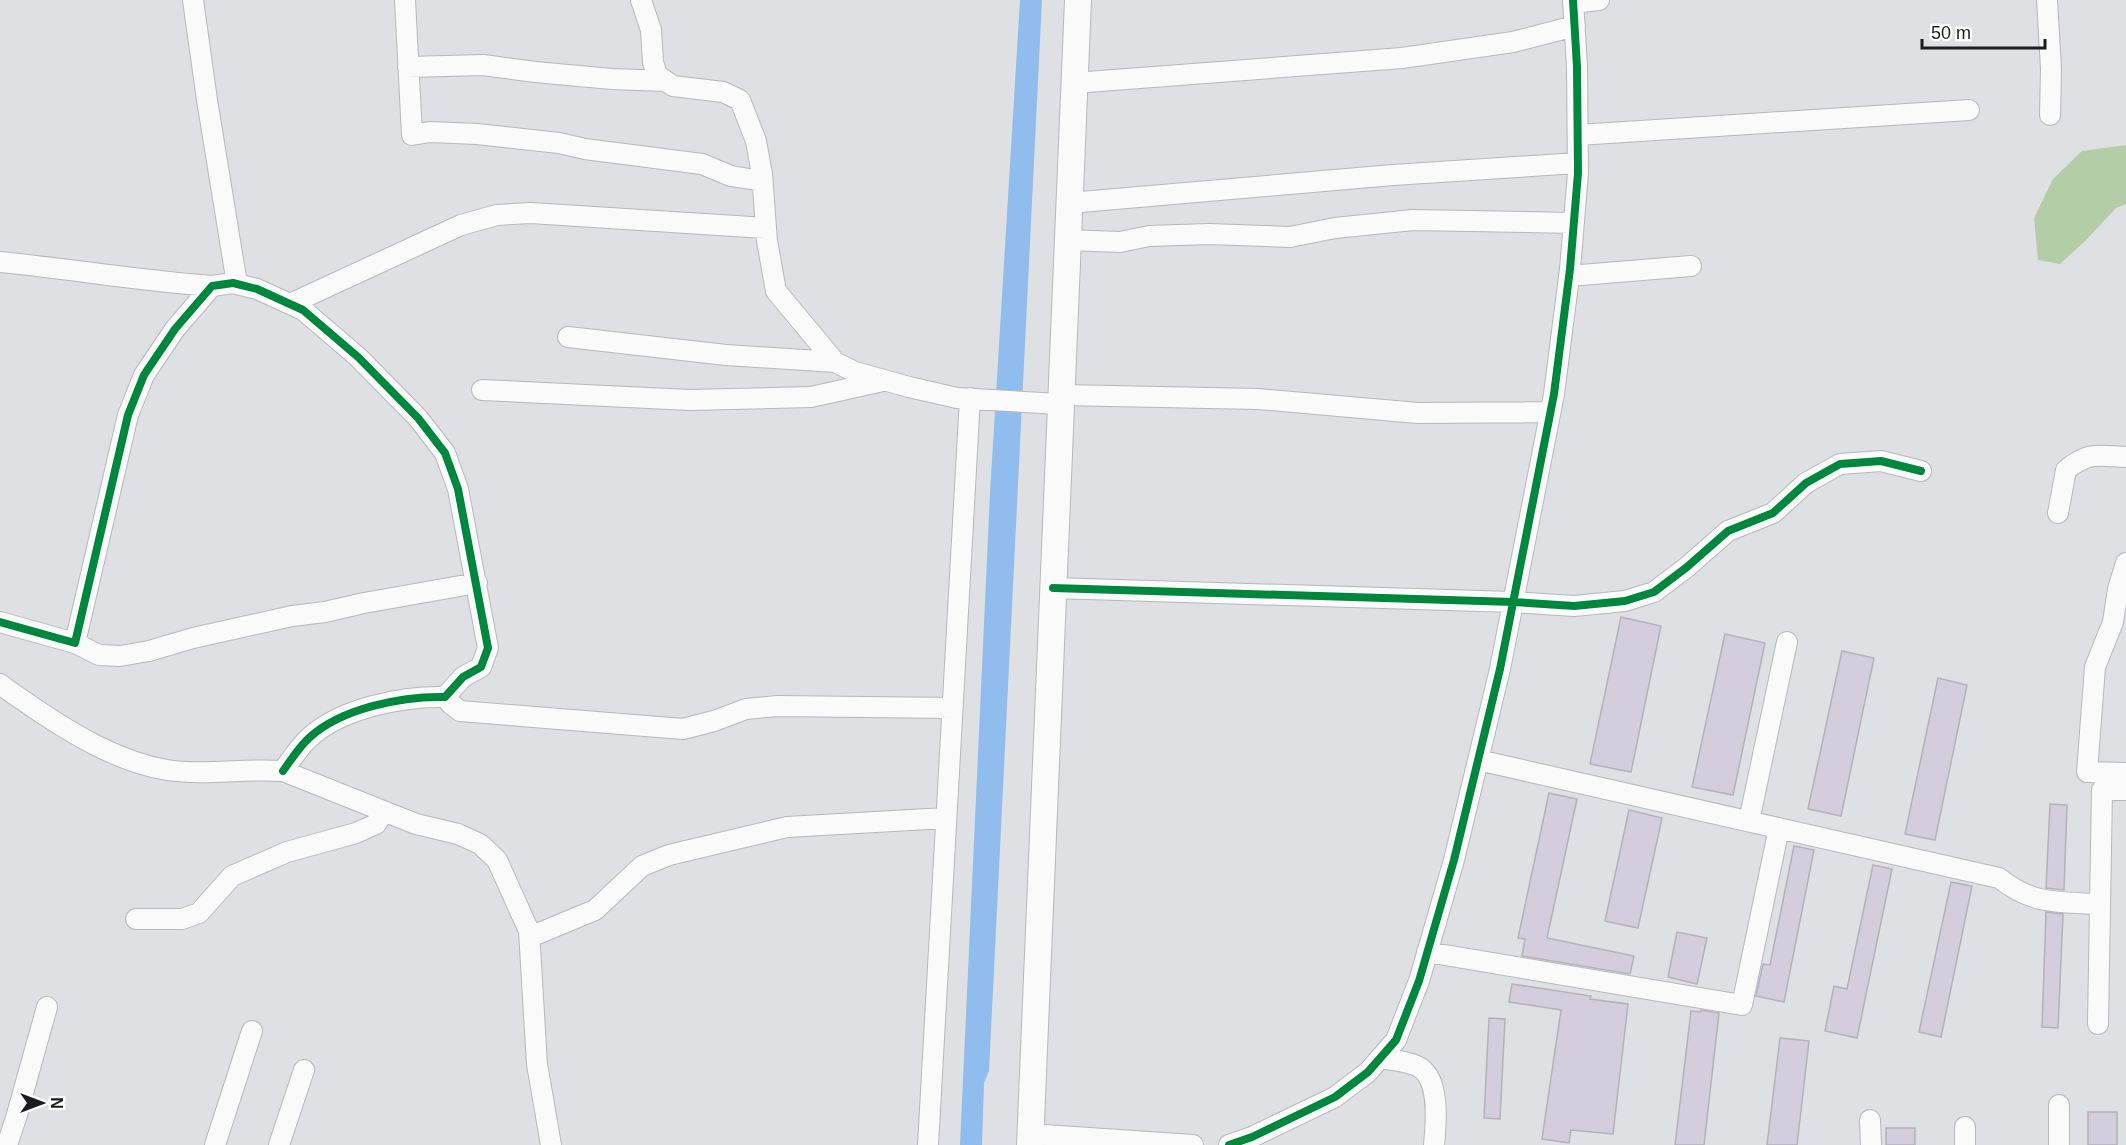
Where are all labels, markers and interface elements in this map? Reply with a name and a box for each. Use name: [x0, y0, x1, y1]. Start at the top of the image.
scale bar: [1922, 12, 2045, 50]
text: 50 m: [1931, 23, 1971, 43]
north arrow: [12, 1073, 72, 1133]
text: N: [48, 1097, 65, 1109]

